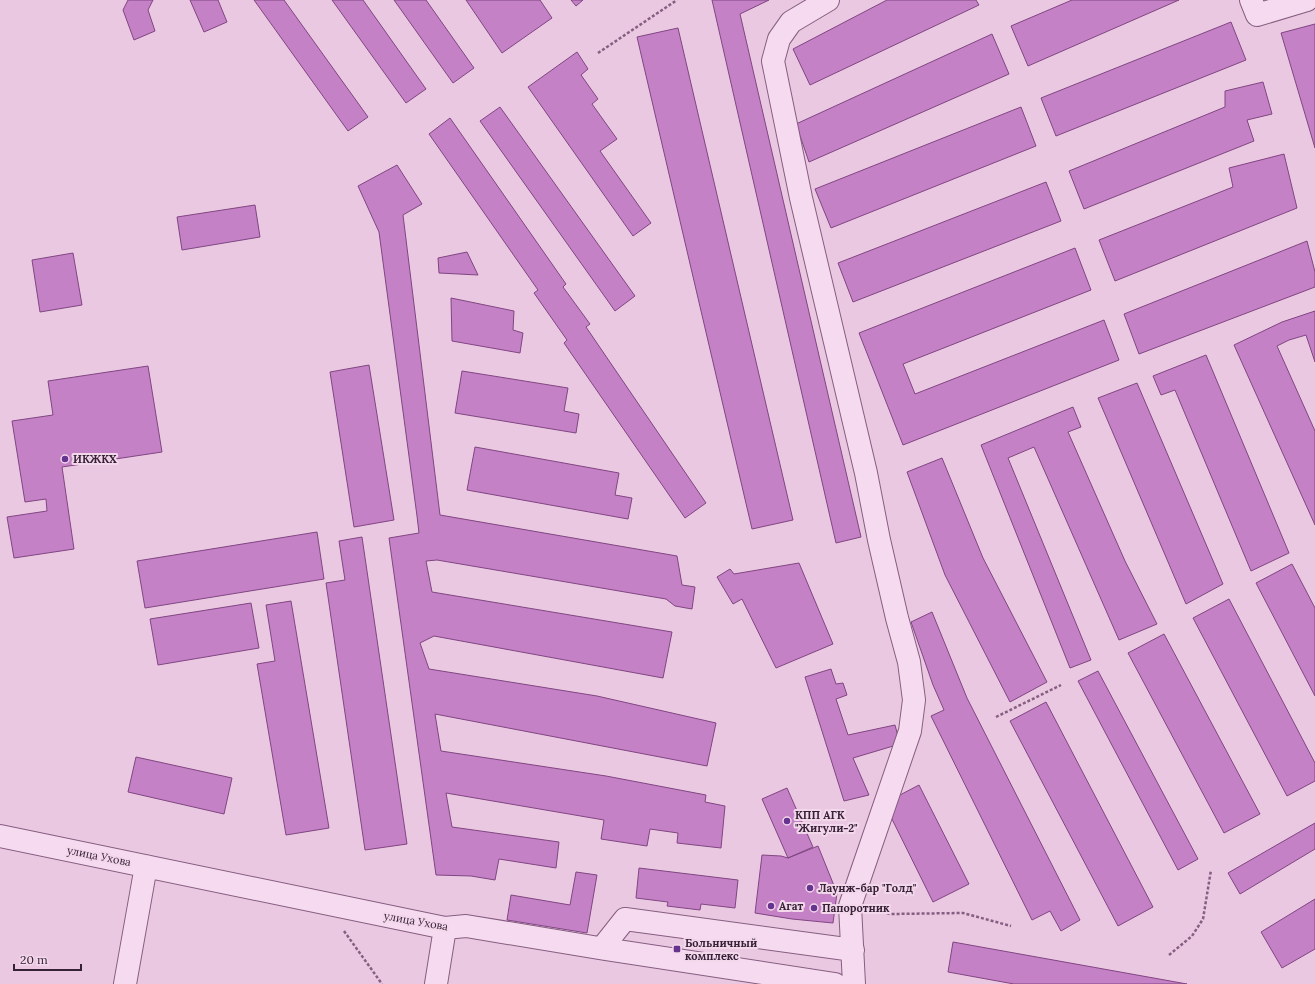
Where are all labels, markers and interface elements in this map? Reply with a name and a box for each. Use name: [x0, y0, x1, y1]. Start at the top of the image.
place label: ИКЖКХ: [73, 452, 117, 466]
marker: ИКЖКХ: [60, 454, 70, 464]
place label: КПП АГК "Жигули-2": [795, 808, 858, 835]
marker: КПП АГК "Жигули-2": [782, 816, 792, 826]
street label: улица Ухова: [66, 843, 133, 869]
place label: Лаунж-бар "Голд": [818, 881, 917, 895]
marker: Лаунж-бар "Голд": [805, 883, 815, 893]
place label: Агат: [779, 899, 804, 913]
marker: Агат: [766, 901, 776, 911]
place label: Папоротник: [822, 901, 890, 915]
marker: Папоротник: [809, 903, 819, 913]
street label: улица Ухова: [383, 908, 449, 934]
place label: Больничный комплекс: [685, 936, 757, 963]
marker: Больничный комплекс: [672, 944, 682, 954]
scale bar: [14, 946, 81, 972]
text: 20 m: [20, 952, 48, 967]

